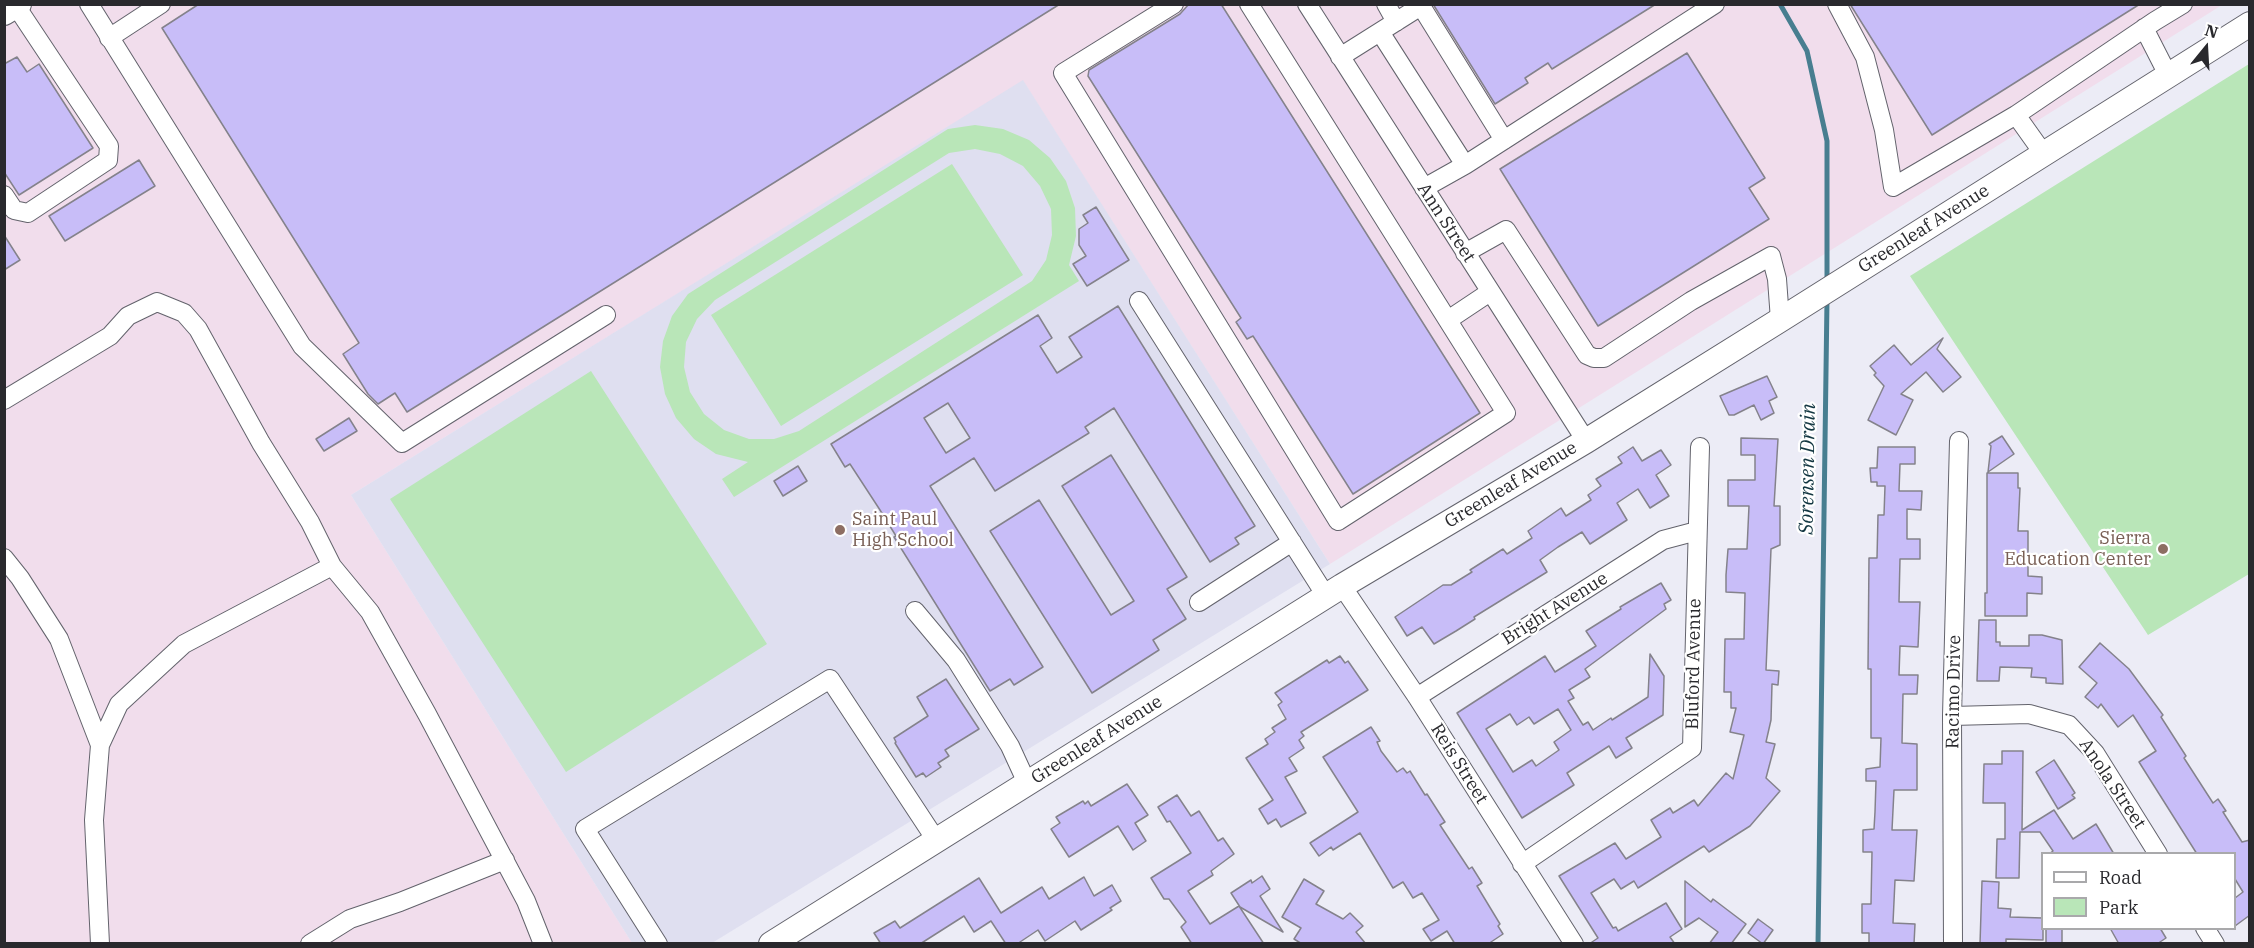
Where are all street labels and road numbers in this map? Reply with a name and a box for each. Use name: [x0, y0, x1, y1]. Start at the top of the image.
street label: Ann Street: [1412, 179, 1480, 267]
street label: Greenleaf Avenue: [1855, 180, 1993, 278]
street label: Greenleaf Avenue: [1441, 437, 1581, 533]
street label: Bright Avenue: [1498, 568, 1612, 650]
street label: Bluford Avenue: [1682, 598, 1706, 730]
street label: Racimo Drive: [1942, 635, 1966, 749]
street label: Greenleaf Avenue: [1028, 691, 1166, 789]
street label: Reis Street: [1426, 720, 1492, 808]
street label: Anola Street: [2074, 735, 2150, 833]

